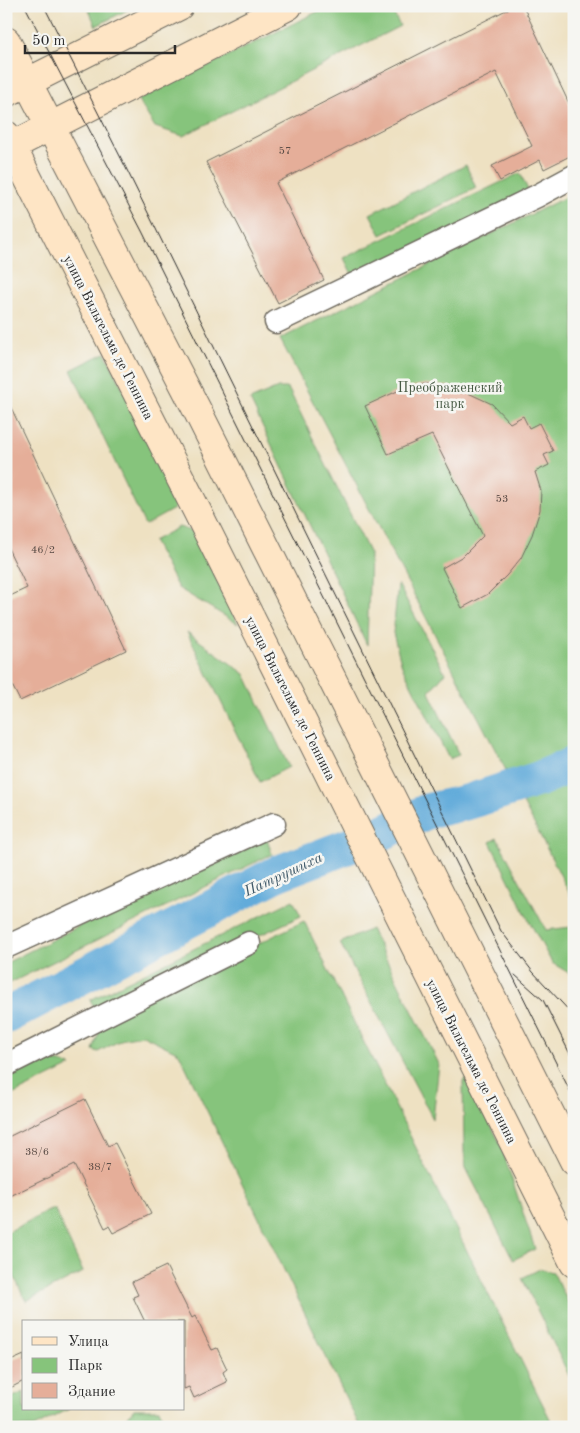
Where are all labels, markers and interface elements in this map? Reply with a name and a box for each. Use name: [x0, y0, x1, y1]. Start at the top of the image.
scale bar: [25, 22, 175, 54]
text: 50 m: [32, 34, 66, 49]
house number: 57: [279, 146, 291, 157]
street label: улица Вильгельма де Геннина: [60, 253, 156, 422]
park label: Преображенский парк: [397, 381, 503, 411]
house number: 53: [496, 494, 508, 505]
house number: 46/2: [31, 545, 55, 556]
street label: улица Вильгельма де Геннина: [242, 614, 338, 783]
water label: Патрушиха: [241, 851, 325, 901]
street label: улица Вильгельма де Геннина: [423, 977, 519, 1146]
house number: 38/6: [25, 1147, 49, 1158]
house number: 38/7: [88, 1162, 112, 1173]
legend: [22, 1320, 185, 1410]
text: Улица: [68, 1335, 109, 1350]
text: Парк: [68, 1359, 103, 1374]
text: Здание: [68, 1385, 115, 1400]

